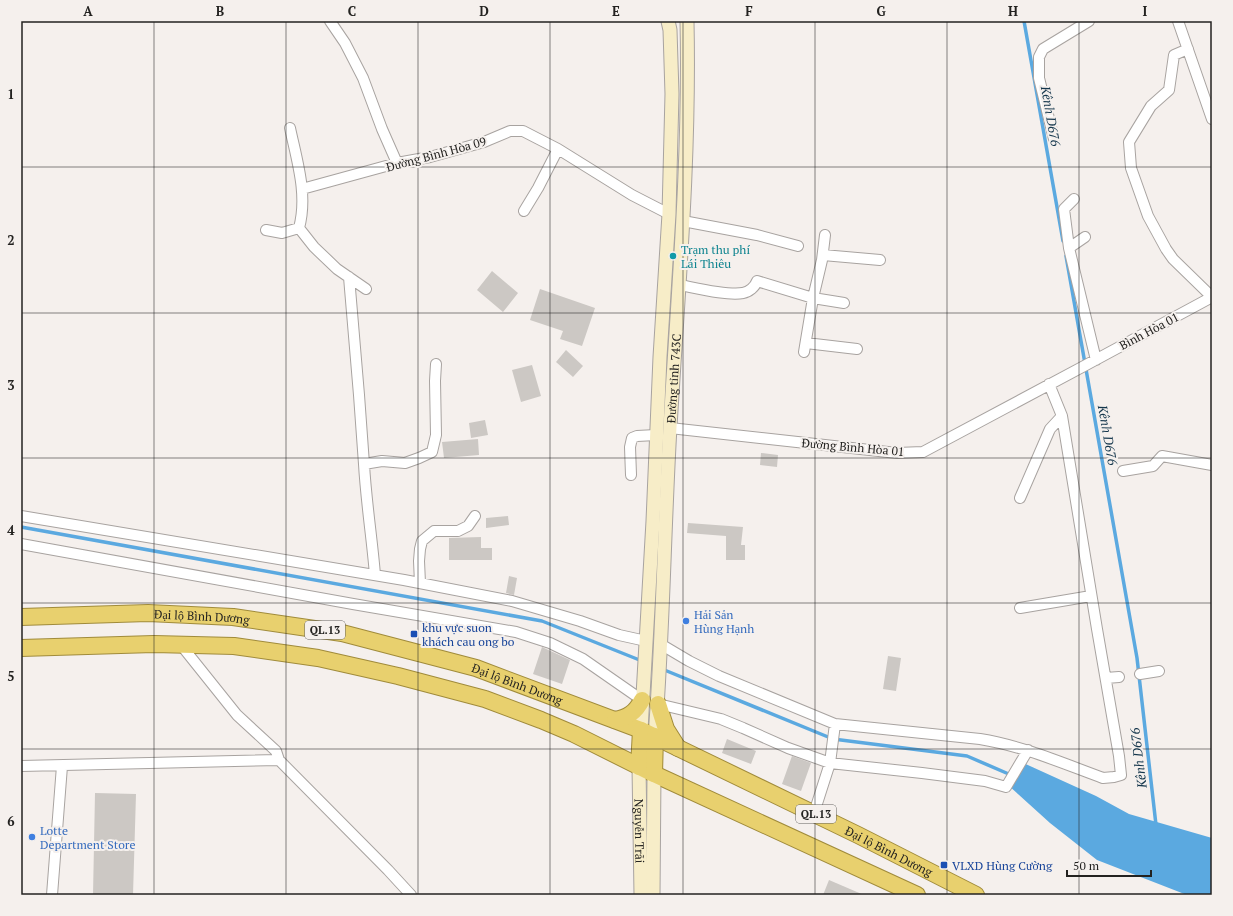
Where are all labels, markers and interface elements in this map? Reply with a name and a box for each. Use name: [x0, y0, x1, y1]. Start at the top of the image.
text: A: [83, 2, 93, 20]
text: B: [216, 2, 224, 20]
text: C: [348, 2, 356, 20]
text: D: [479, 2, 489, 20]
text: E: [612, 2, 620, 20]
text: F: [745, 2, 753, 20]
text: G: [876, 2, 886, 20]
text: H: [1008, 2, 1018, 20]
text: I: [1143, 2, 1148, 20]
water label: Kênh D676: [1037, 83, 1065, 148]
text: 1: [7, 85, 15, 103]
street label: Đường Bình Hòa 09: [384, 133, 488, 175]
text: 2: [7, 231, 15, 249]
place label: Trạm thu phí Lái Thiêu: [681, 242, 750, 271]
marker: Trạm thu phí Lái Thiêu: [668, 251, 678, 261]
street label: Bình Hòa 01: [1117, 309, 1181, 353]
street label: Đường tỉnh 743C: [663, 333, 683, 424]
text: 3: [7, 376, 15, 394]
water label: Kênh D676: [1094, 402, 1122, 467]
street label: Đường Bình Hòa 01: [801, 435, 905, 459]
text: 4: [7, 521, 15, 539]
street label: Đại lộ Bình Dương: [154, 606, 251, 627]
place label: Hải Sản Hùng Hạnh: [694, 607, 754, 636]
marker: Hải Sản Hùng Hạnh: [681, 616, 691, 626]
place label: khu vực suon khách cau ong bo: [422, 620, 515, 649]
road number: QL.13: [305, 621, 345, 639]
marker: khu vực suon khách cau ong bo: [409, 629, 419, 639]
street label: Đại lộ Bình Dương: [470, 660, 566, 708]
text: 5: [7, 667, 15, 685]
water label: Kênh D676: [1125, 727, 1151, 790]
street label: Nguyễn Trãi: [632, 798, 648, 864]
road number: QL.13: [796, 805, 836, 823]
text: 6: [7, 812, 15, 830]
place label: Lotte Department Store: [40, 823, 136, 852]
street label: Đại lộ Bình Dương: [843, 823, 936, 880]
marker: Lotte Department Store: [27, 832, 37, 842]
scale bar: [1067, 852, 1151, 878]
place label: VLXD Hùng Cường: [952, 858, 1053, 873]
text: 50 m: [1073, 858, 1100, 873]
marker: VLXD Hùng Cường: [939, 860, 949, 870]

